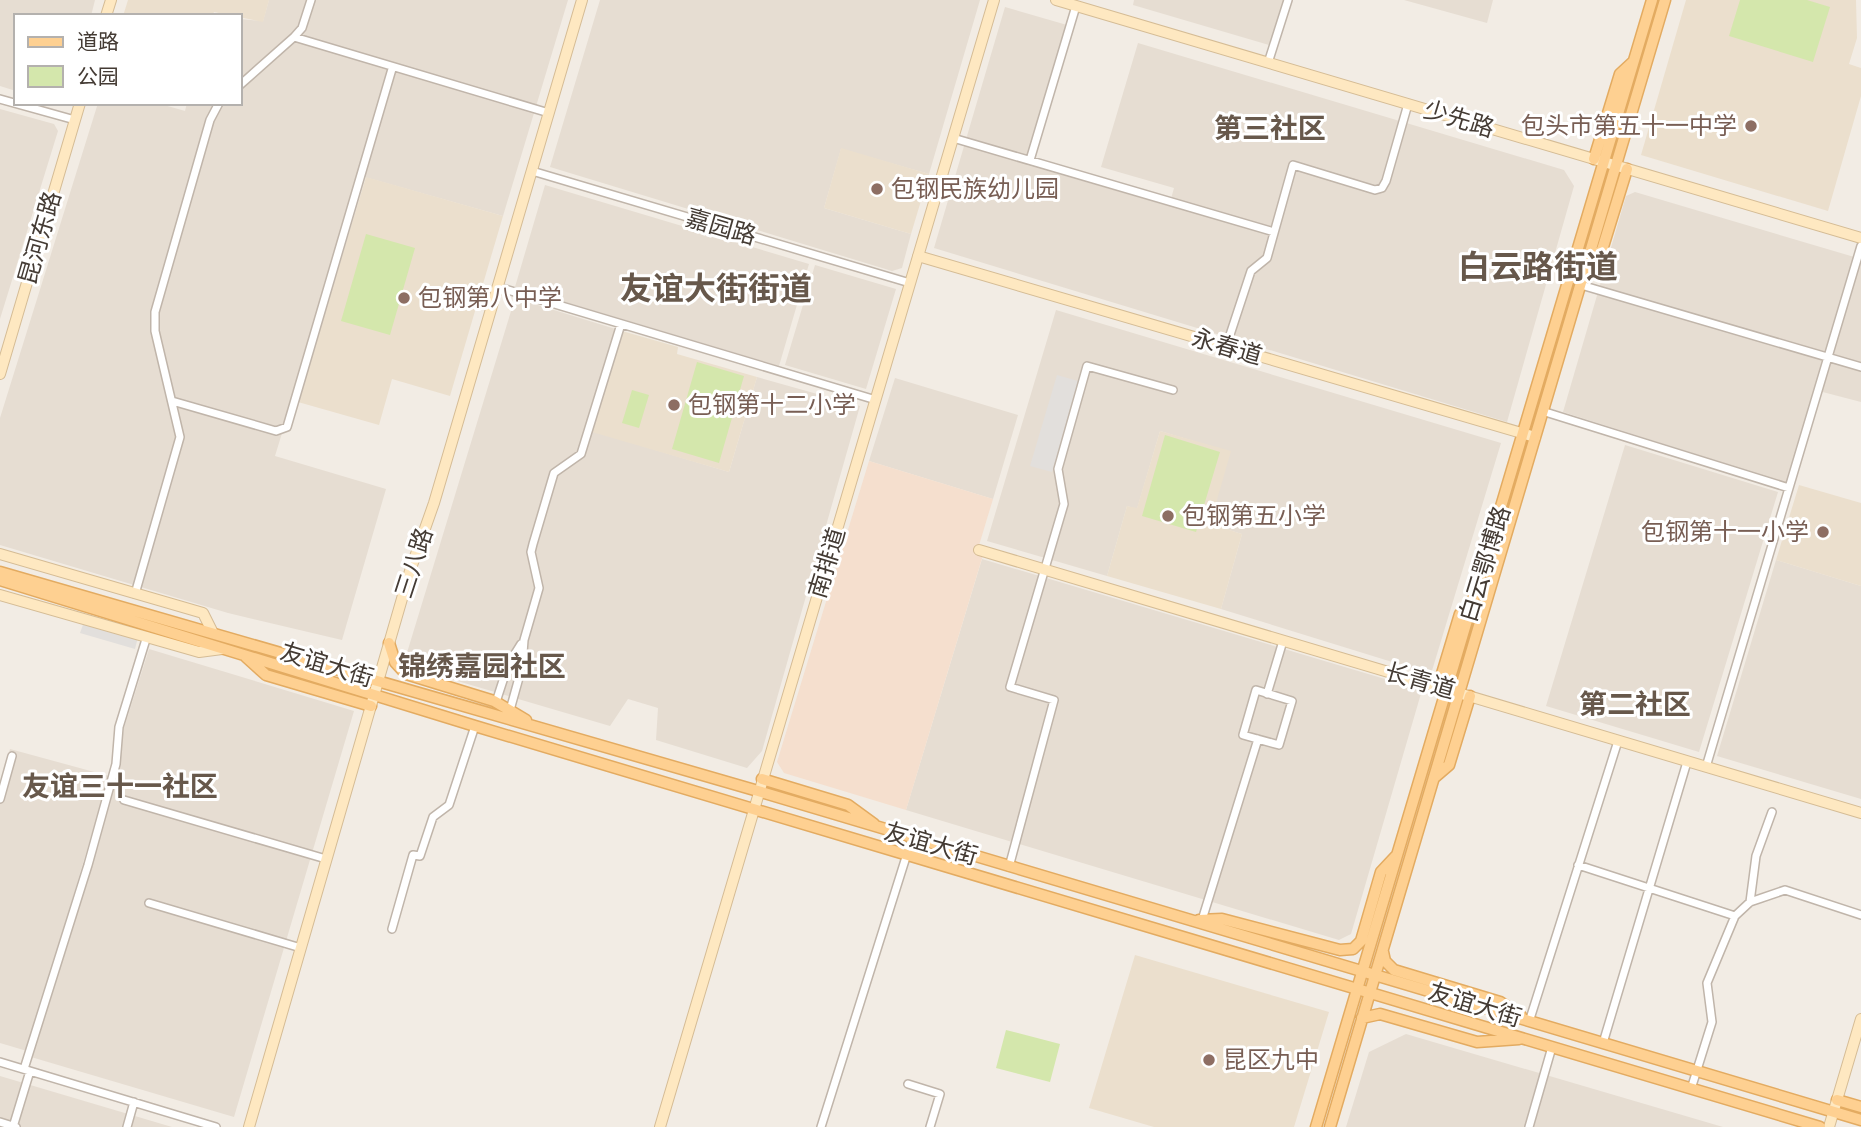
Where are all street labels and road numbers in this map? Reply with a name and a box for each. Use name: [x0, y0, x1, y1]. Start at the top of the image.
street label: 少先路: [1420, 93, 1498, 145]
street label: 昆河东路: [11, 187, 69, 289]
street label: 嘉园路: [682, 202, 760, 252]
street label: 永春道: [1188, 322, 1266, 372]
street label: 白云鄂博路: [1452, 502, 1518, 626]
street label: 三八路: [388, 524, 440, 602]
street label: 南排道: [801, 524, 853, 602]
street label: 友谊大街: [276, 636, 378, 694]
street label: 长青道: [1381, 656, 1459, 706]
street label: 友谊大街: [880, 815, 982, 873]
street label: 友谊大街: [1424, 976, 1526, 1034]

